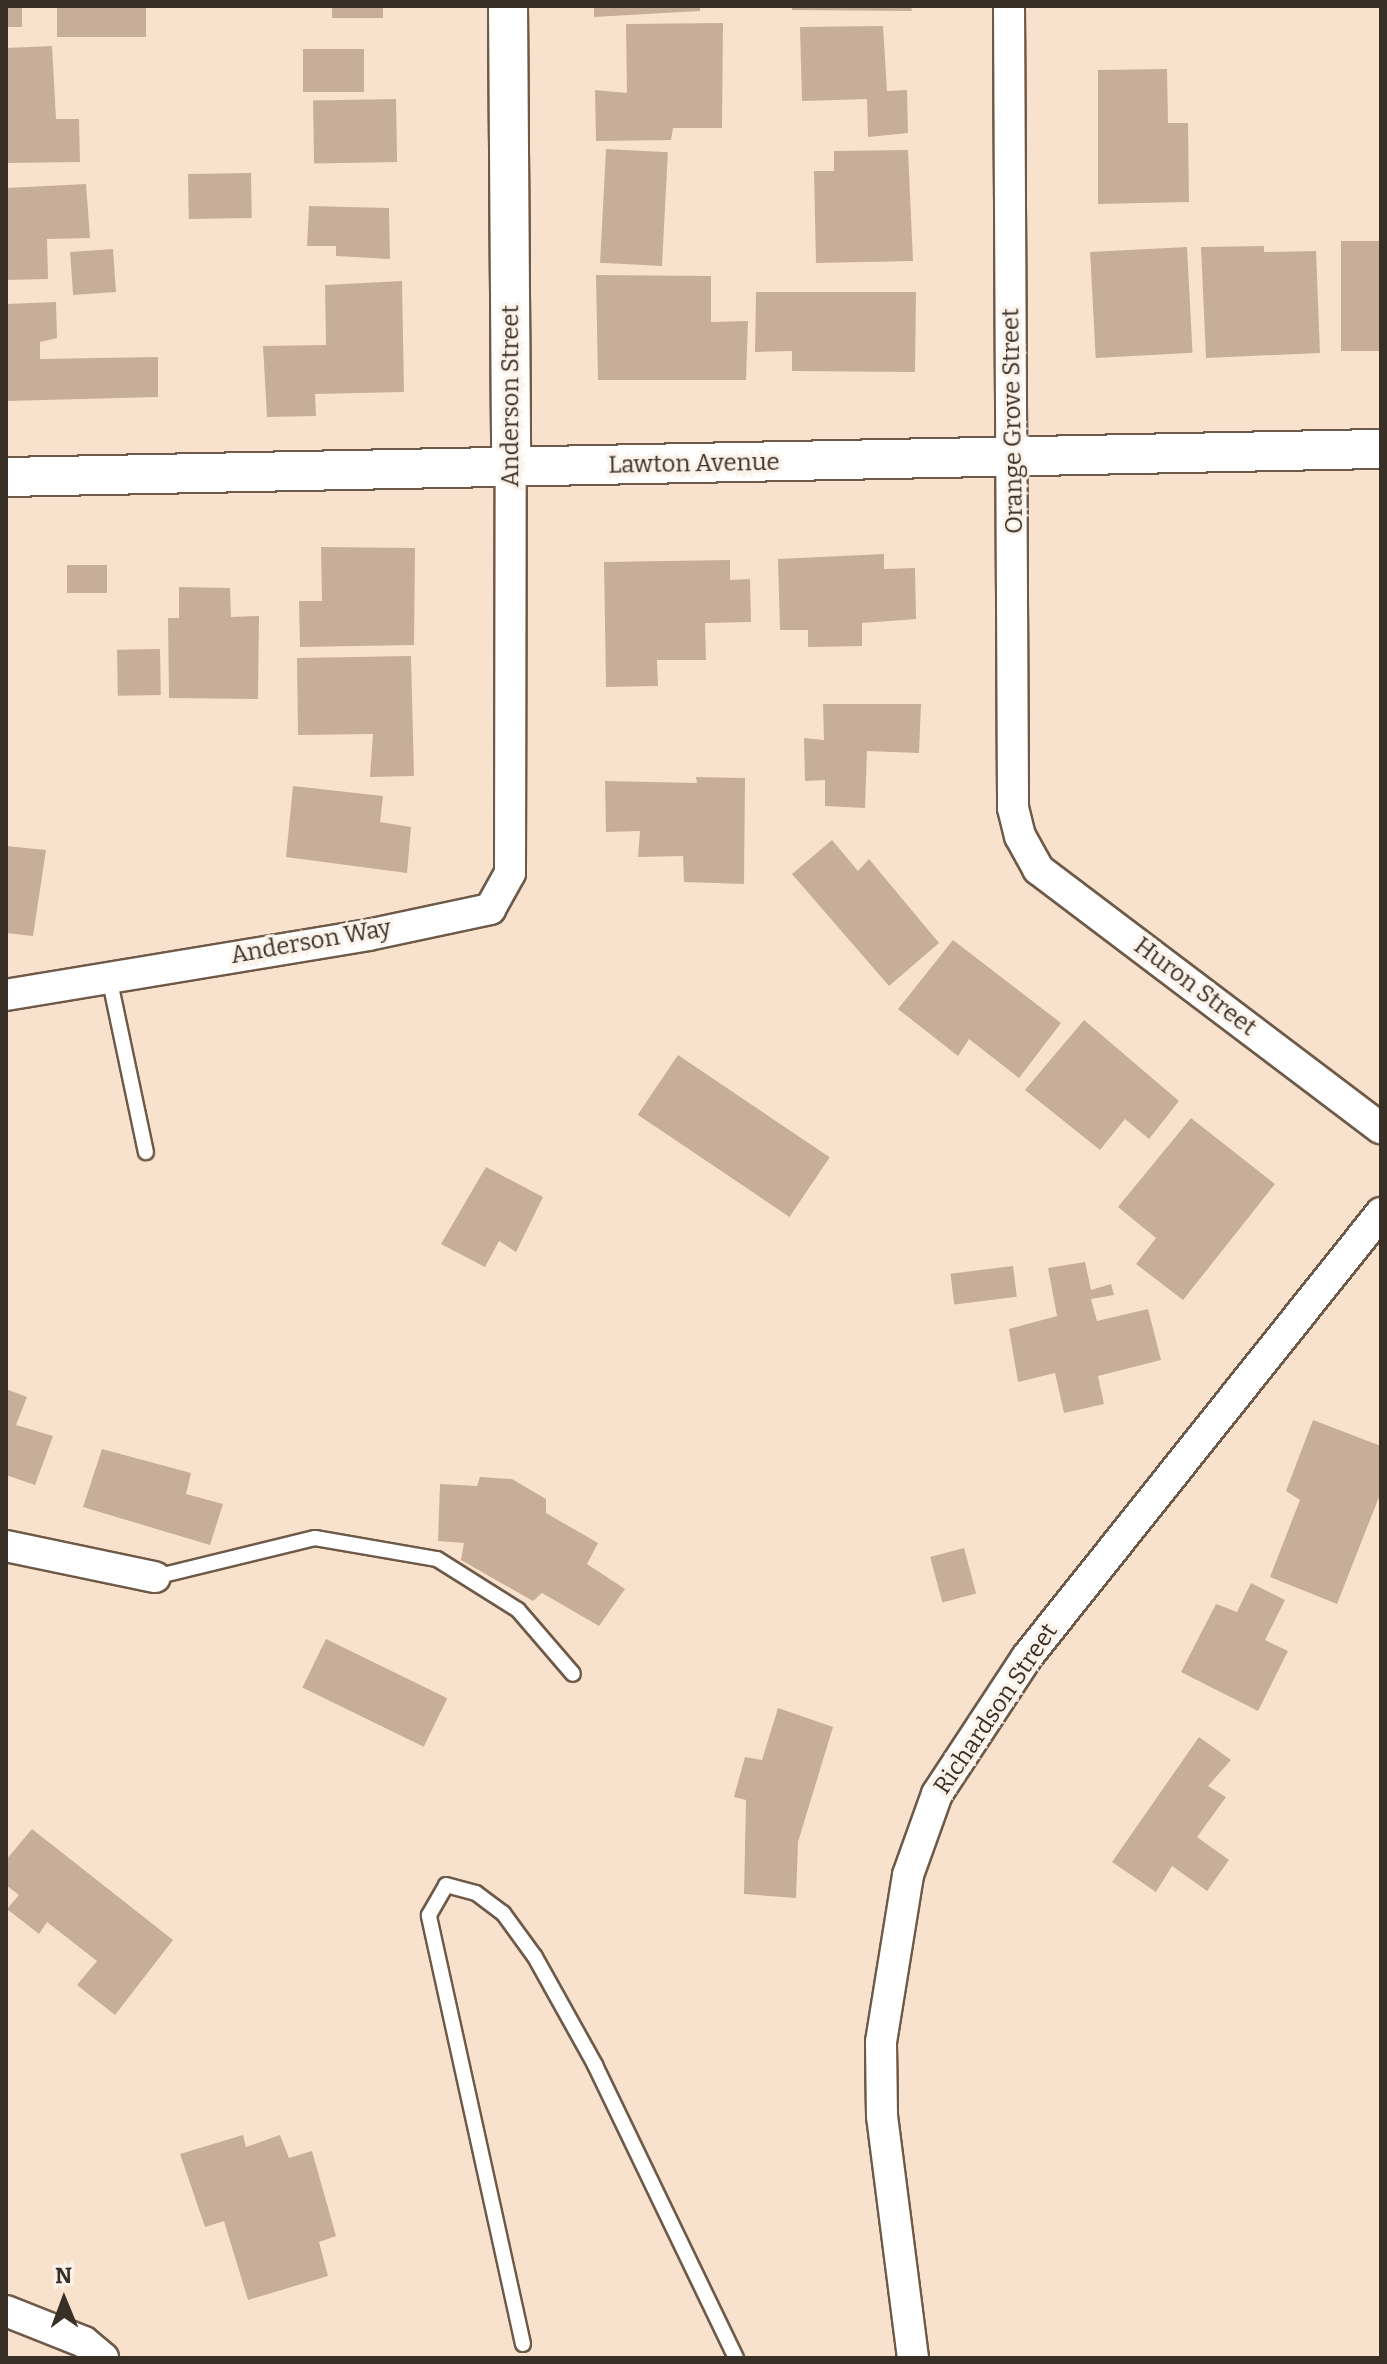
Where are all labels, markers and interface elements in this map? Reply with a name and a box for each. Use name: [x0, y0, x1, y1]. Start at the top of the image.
street label: Anderson Street: [497, 305, 525, 487]
street label: Orange Grove Street: [997, 308, 1029, 534]
street label: Lawton Avenue: [608, 448, 780, 480]
street label: Anderson Way: [229, 914, 393, 970]
street label: Huron Street: [1128, 932, 1262, 1042]
street label: Richardson Street: [928, 1618, 1064, 1800]
north arrow: [24, 2260, 104, 2340]
text: N: [55, 2262, 72, 2289]

